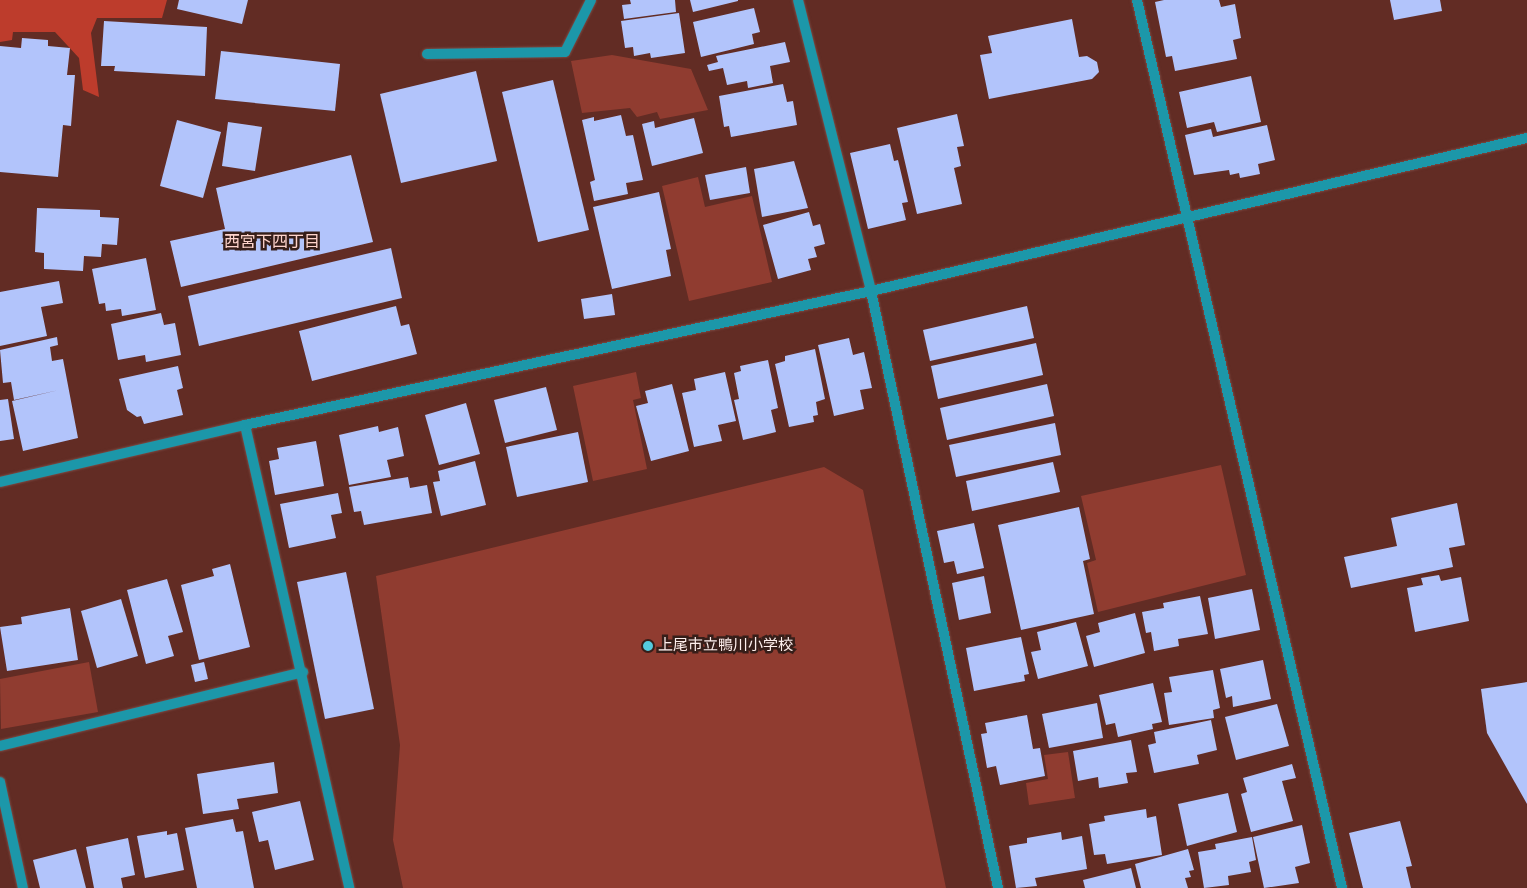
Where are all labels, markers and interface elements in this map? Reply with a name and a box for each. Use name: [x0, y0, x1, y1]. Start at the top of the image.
district label: 西宮下四丁目: [224, 232, 320, 252]
place label: 上尾市立鴨川小学校: [658, 637, 793, 655]
marker: 上尾市立鴨川小学校: [642, 640, 654, 652]

